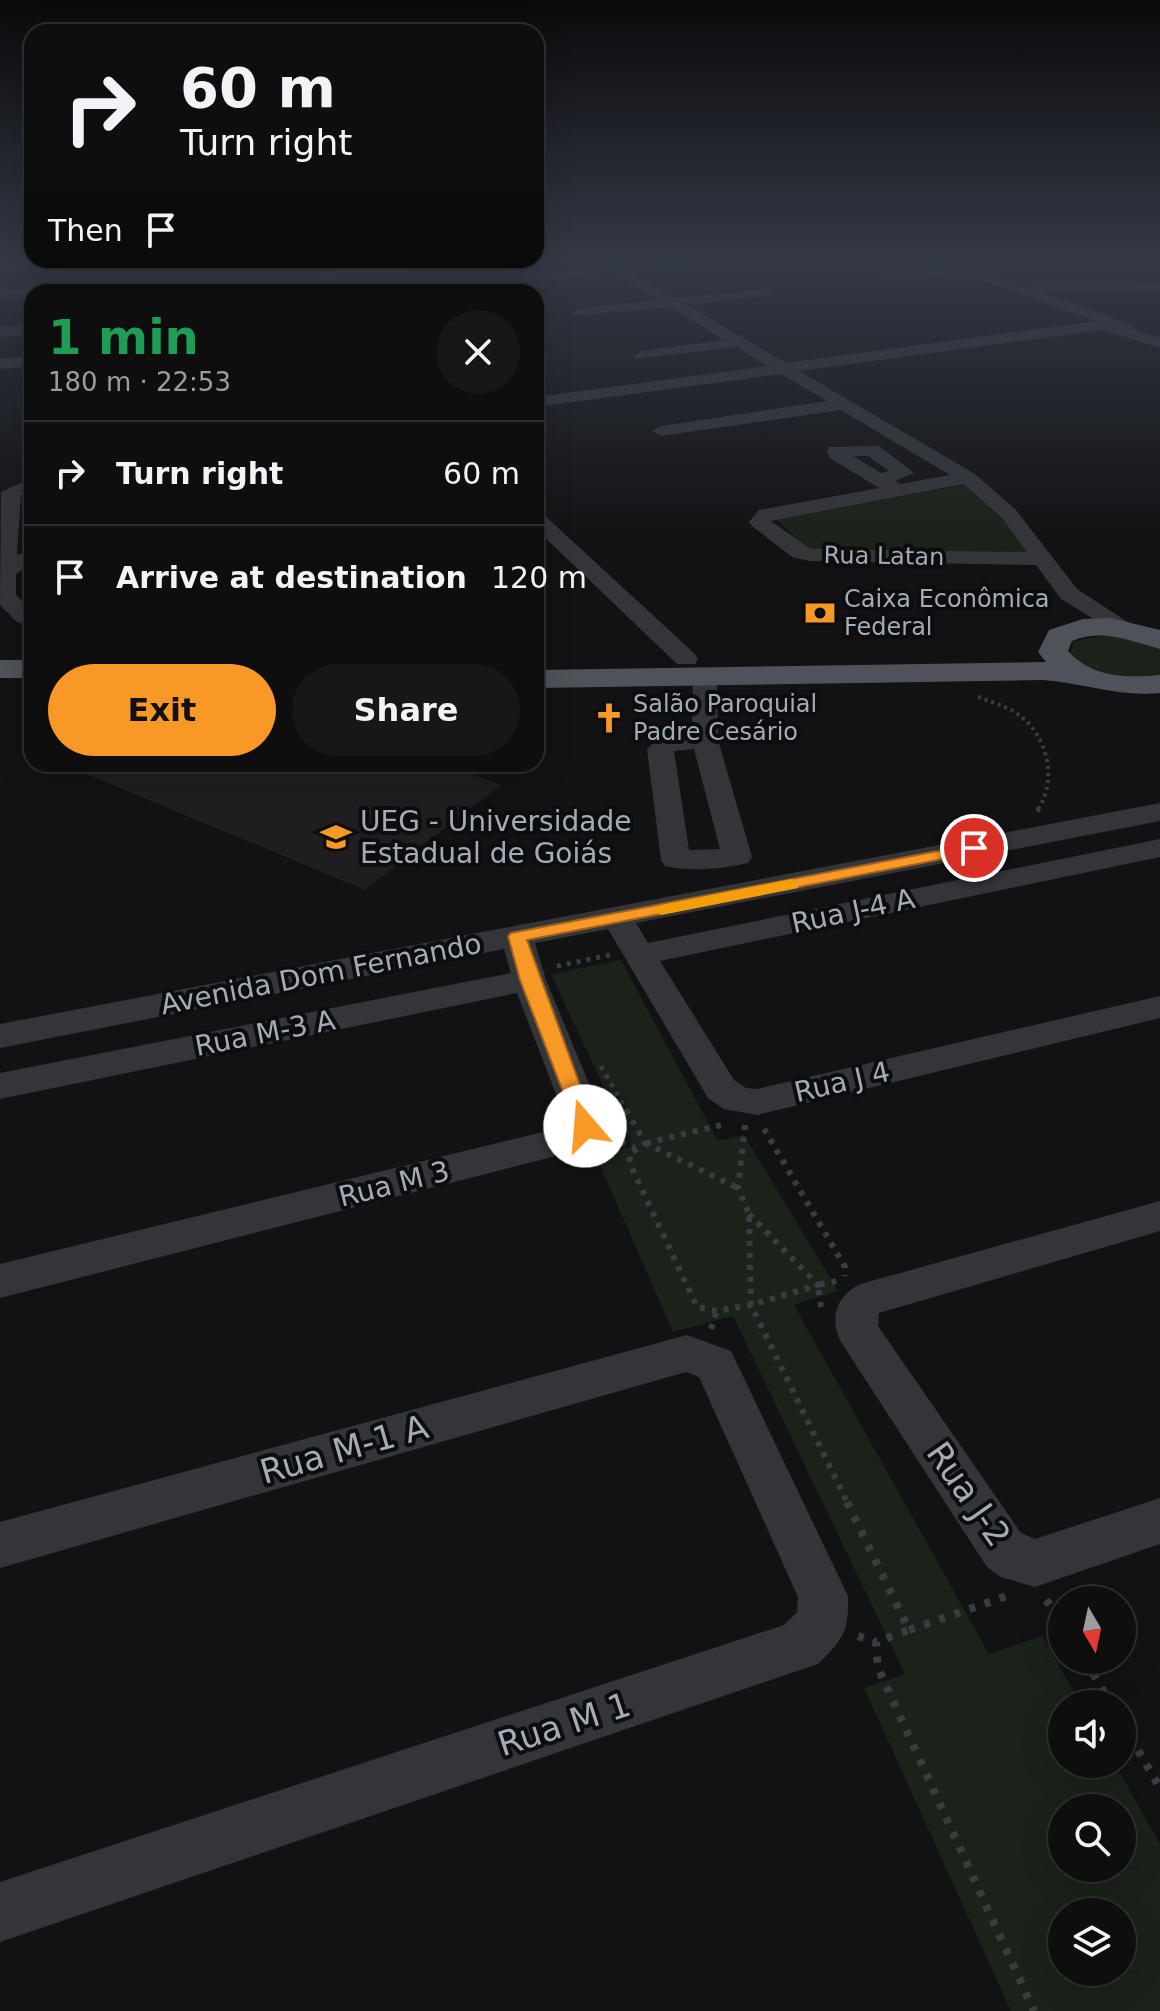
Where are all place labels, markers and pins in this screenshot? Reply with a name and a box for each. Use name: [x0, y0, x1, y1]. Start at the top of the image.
place label: Caixa Econômica Federal: [844, 585, 1050, 641]
bank icon: Caixa Econômica Federal: [803, 596, 837, 630]
place label: Salão Paroquial Padre Cesário: [633, 690, 817, 746]
church icon: Salão Paroquial Padre Cesário: [592, 701, 626, 735]
place label: UEG - Universidade Estadual de Goiás: [360, 805, 631, 870]
pin: [940, 814, 1008, 882]
school or university icon: UEG - Universidade Estadual de Goiás: [319, 820, 353, 854]

